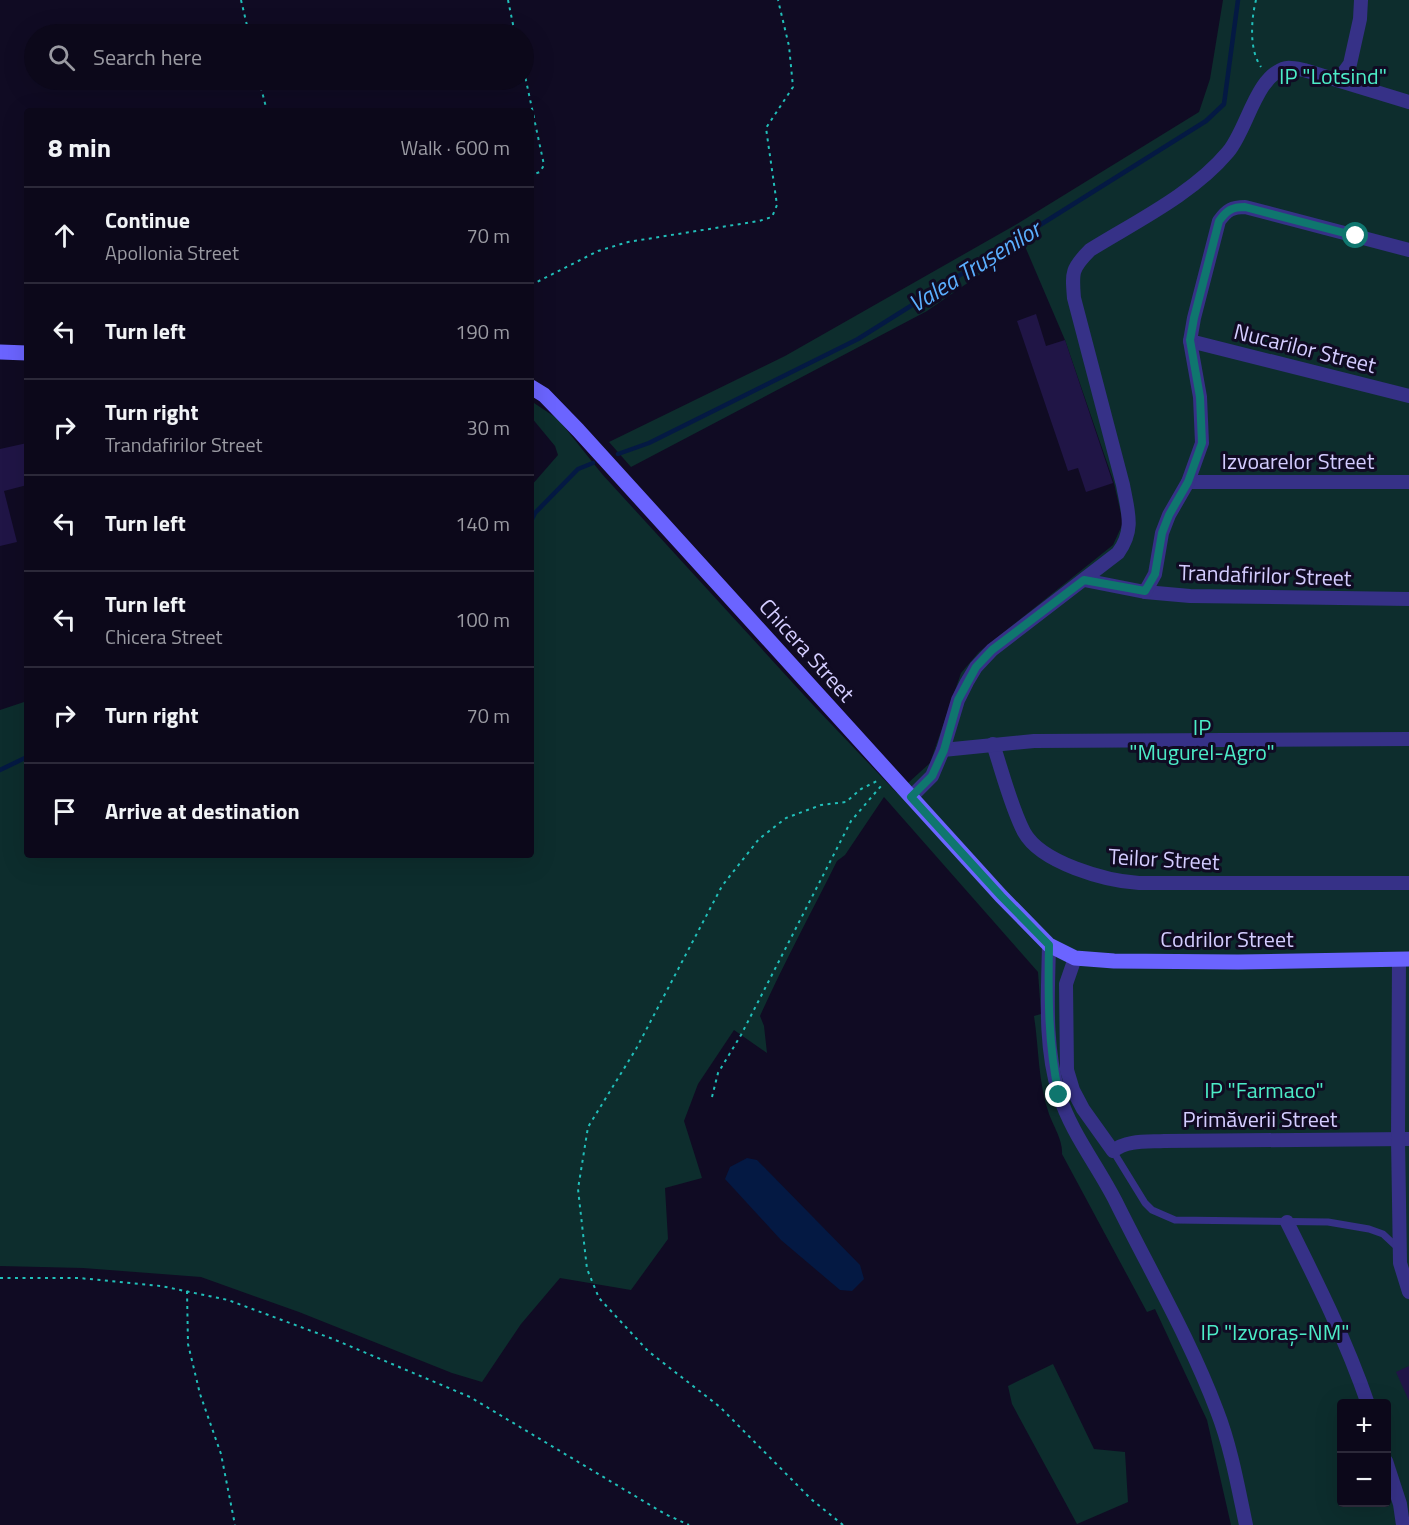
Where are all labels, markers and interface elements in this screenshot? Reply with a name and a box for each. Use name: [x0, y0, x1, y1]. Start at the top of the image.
search box: [24, 24, 534, 90]
text: Search here: [93, 40, 202, 74]
icon: search: [45, 41, 78, 74]
park label: IP "Lotsind": [1279, 59, 1387, 93]
text: 8 min: [48, 128, 111, 167]
text: Walk · 600 m: [401, 132, 510, 163]
text: Continue: [105, 203, 190, 237]
water label: Valea Trușenilor: [901, 209, 1050, 321]
icon: ahead: [48, 219, 81, 252]
text: 70 m: [466, 220, 510, 251]
route start: [1342, 222, 1368, 248]
text: Apollonia Street: [105, 237, 239, 268]
text: Turn left: [105, 314, 186, 348]
street label: Nucarilor Street: [1230, 314, 1380, 382]
icon: left: [48, 315, 81, 348]
text: 190 m: [455, 316, 510, 347]
text: Turn right: [105, 395, 199, 429]
icon: right: [48, 411, 81, 444]
text: 30 m: [466, 412, 510, 443]
text: Trandafirilor Street: [105, 429, 262, 460]
street label: Izvoarelor Street: [1222, 444, 1375, 478]
text: Turn left: [105, 506, 186, 540]
icon: left: [48, 507, 81, 540]
text: 140 m: [455, 508, 510, 539]
street label: Trandafirilor Street: [1178, 555, 1352, 595]
text: Turn left: [105, 587, 186, 621]
street label: Chicera Street: [751, 591, 863, 710]
icon: left: [48, 603, 81, 636]
text: 100 m: [455, 604, 510, 635]
text: Chicera Street: [105, 621, 223, 652]
text: Turn right: [105, 698, 199, 732]
icon: right: [48, 699, 81, 732]
text: 70 m: [466, 700, 510, 731]
park label: IP "Mugurel-Agro": [1129, 710, 1275, 769]
text: Arrive at destination: [105, 794, 300, 828]
icon: arrive: [48, 795, 81, 828]
street label: Teilor Street: [1107, 839, 1221, 879]
street label: Codrilor Street: [1160, 922, 1294, 956]
park label: IP "Farmaco": [1204, 1073, 1324, 1107]
route end: [1045, 1081, 1071, 1107]
street label: Primăverii Street: [1182, 1102, 1338, 1136]
park label: IP "Izvoraș-NM": [1201, 1315, 1349, 1349]
map controls: [1337, 1399, 1391, 1507]
button: +: [1337, 1399, 1391, 1453]
button: −: [1337, 1453, 1391, 1507]

